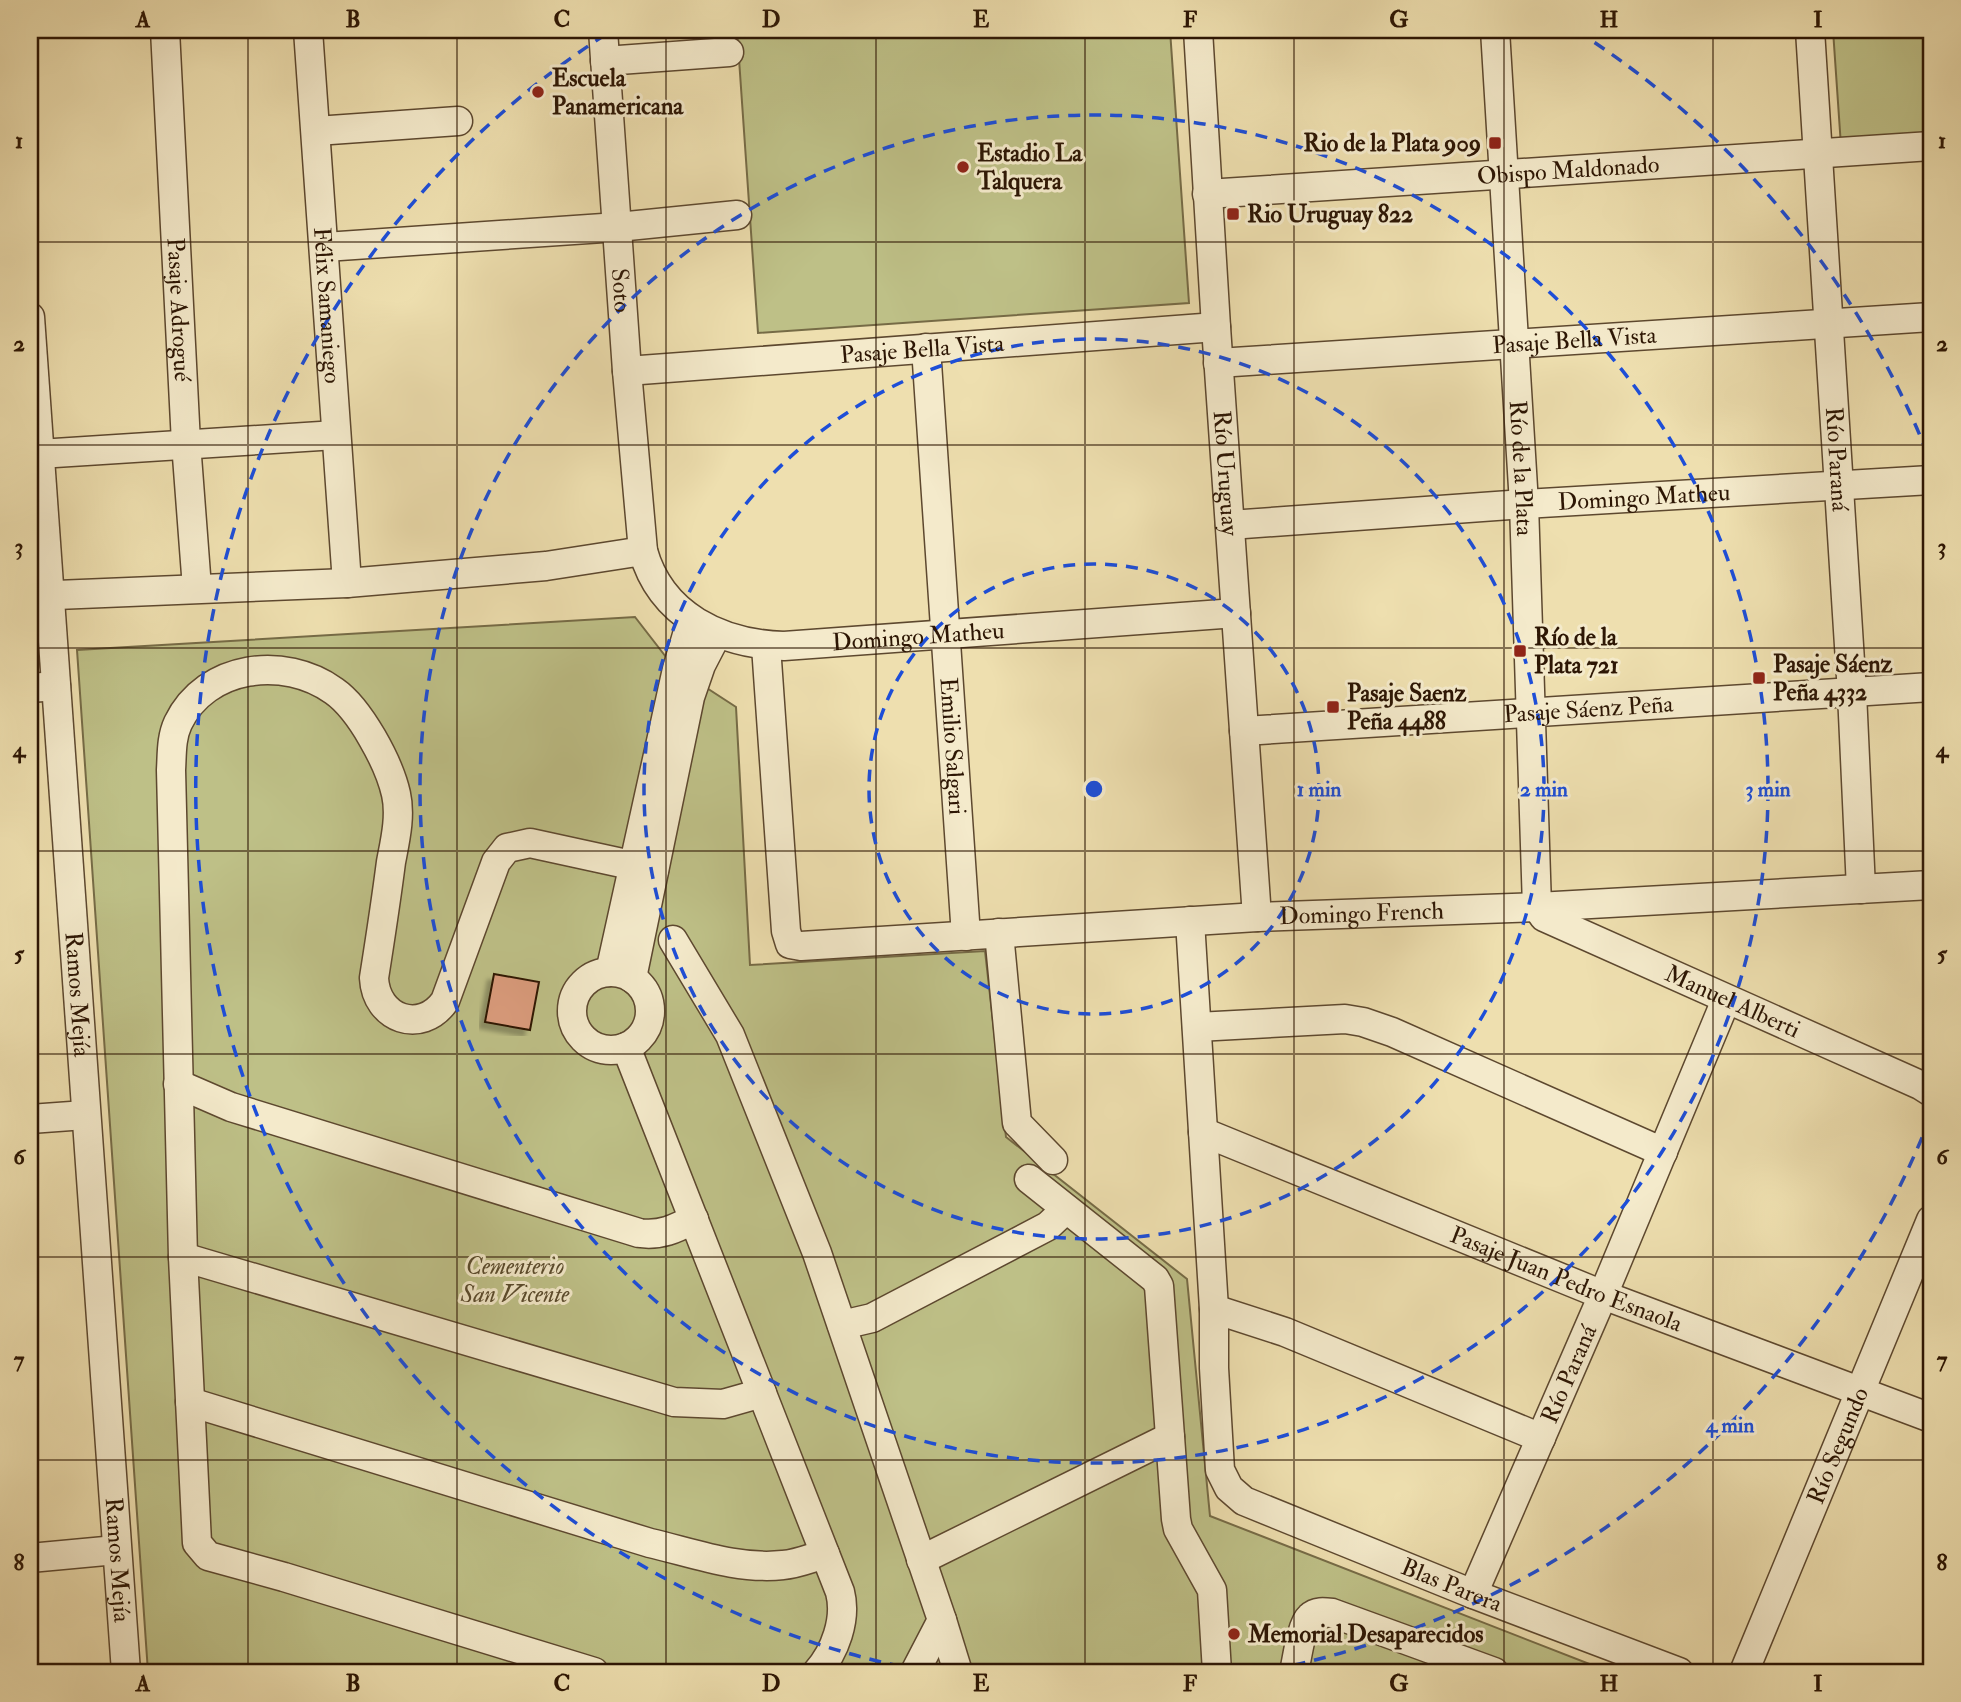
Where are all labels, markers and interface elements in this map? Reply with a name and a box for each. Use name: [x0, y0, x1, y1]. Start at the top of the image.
text: A: [135, 5, 151, 34]
text: B: [345, 5, 361, 34]
text: C: [554, 5, 570, 34]
text: D: [762, 5, 780, 34]
text: E: [973, 5, 990, 34]
text: F: [1183, 5, 1198, 34]
text: G: [1389, 5, 1409, 34]
text: H: [1600, 5, 1619, 34]
text: I: [1813, 5, 1823, 34]
place label: Escuela Panamericana: [552, 63, 684, 122]
marker: Escuela Panamericana: [530, 84, 546, 100]
text: 1: [15, 126, 23, 155]
text: 1: [1938, 126, 1946, 155]
place label: Rio de la Plata 909: [1303, 128, 1481, 159]
marker: Rio de la Plata 909: [1487, 135, 1503, 151]
place label: Estadio La Talquera: [976, 138, 1083, 197]
street label: Obispo Maldonado: [1476, 149, 1660, 192]
marker: Estadio La Talquera: [955, 159, 971, 175]
place label: Rio Uruguay 822: [1247, 199, 1413, 230]
marker: Rio Uruguay 822: [1225, 206, 1241, 222]
street label: Félix Samaniego: [306, 226, 348, 385]
street label: Pasaje Adrogué: [160, 237, 198, 383]
street label: Soto: [604, 267, 638, 313]
street label: Pasaje Bella Vista: [1491, 319, 1658, 361]
street label: Pasaje Bella Vista: [839, 327, 1006, 371]
text: 2: [13, 329, 25, 358]
text: 2: [1936, 329, 1948, 358]
street label: Río de la Plata: [1502, 399, 1541, 538]
street label: Río Paraná: [1818, 406, 1856, 513]
street label: Río Uruguay: [1206, 409, 1246, 537]
street label: Domingo Matheu: [1557, 476, 1731, 517]
text: 3: [15, 532, 23, 561]
text: 3: [1938, 532, 1946, 561]
street label: Domingo Matheu: [831, 614, 1006, 658]
place label: Río de la Plata 721: [1534, 622, 1619, 681]
marker: Río de la Plata 721: [1512, 643, 1528, 659]
place label: Pasaje Sáenz Peña 4332: [1773, 649, 1893, 708]
marker: Pasaje Sáenz Peña 4332: [1751, 670, 1767, 686]
street label: Emilio Salgari: [933, 676, 973, 816]
place label: Pasaje Saenz Peña 4488: [1347, 678, 1467, 737]
street label: Pasaje Sáenz Peña: [1502, 688, 1675, 730]
marker: Pasaje Saenz Peña 4488: [1325, 699, 1341, 715]
text: 4: [12, 735, 27, 764]
text: 4: [1935, 735, 1950, 764]
text: 1 min: [1297, 776, 1341, 803]
text: 2 min: [1520, 776, 1568, 803]
text: 3 min: [1745, 776, 1791, 803]
centre of rings: [1082, 777, 1106, 801]
street label: Domingo French: [1279, 895, 1445, 932]
street label: Ramos Mejía: [58, 931, 98, 1059]
text: 5: [14, 939, 25, 968]
text: 5: [1937, 939, 1948, 968]
street label: Manuel Alberti: [1660, 958, 1805, 1045]
text: 6: [13, 1142, 27, 1171]
text: 6: [1936, 1142, 1950, 1171]
street label: Pasaje Juan Pedro Esnaola: [1446, 1219, 1688, 1339]
park label: Cementerio San Vicente: [460, 1251, 570, 1310]
street label: Río Paraná: [1534, 1319, 1604, 1428]
text: 7: [14, 1345, 25, 1374]
text: 7: [1937, 1345, 1948, 1374]
street label: Río Segundo: [1800, 1383, 1876, 1509]
text: 4 min: [1705, 1412, 1754, 1439]
street label: Ramos Mejía: [98, 1496, 138, 1625]
text: 8: [14, 1548, 25, 1577]
text: 8: [1937, 1548, 1948, 1577]
street label: Blas Parera: [1397, 1551, 1508, 1620]
place label: Memorial Desaparecidos: [1247, 1619, 1483, 1650]
marker: Memorial Desaparecidos: [1226, 1626, 1242, 1642]
text: A: [135, 1669, 151, 1698]
text: B: [345, 1669, 361, 1698]
text: C: [554, 1669, 570, 1698]
text: D: [762, 1669, 780, 1698]
text: E: [973, 1669, 990, 1698]
text: F: [1183, 1669, 1198, 1698]
text: G: [1389, 1669, 1409, 1698]
text: H: [1600, 1669, 1619, 1698]
text: I: [1813, 1669, 1823, 1698]

